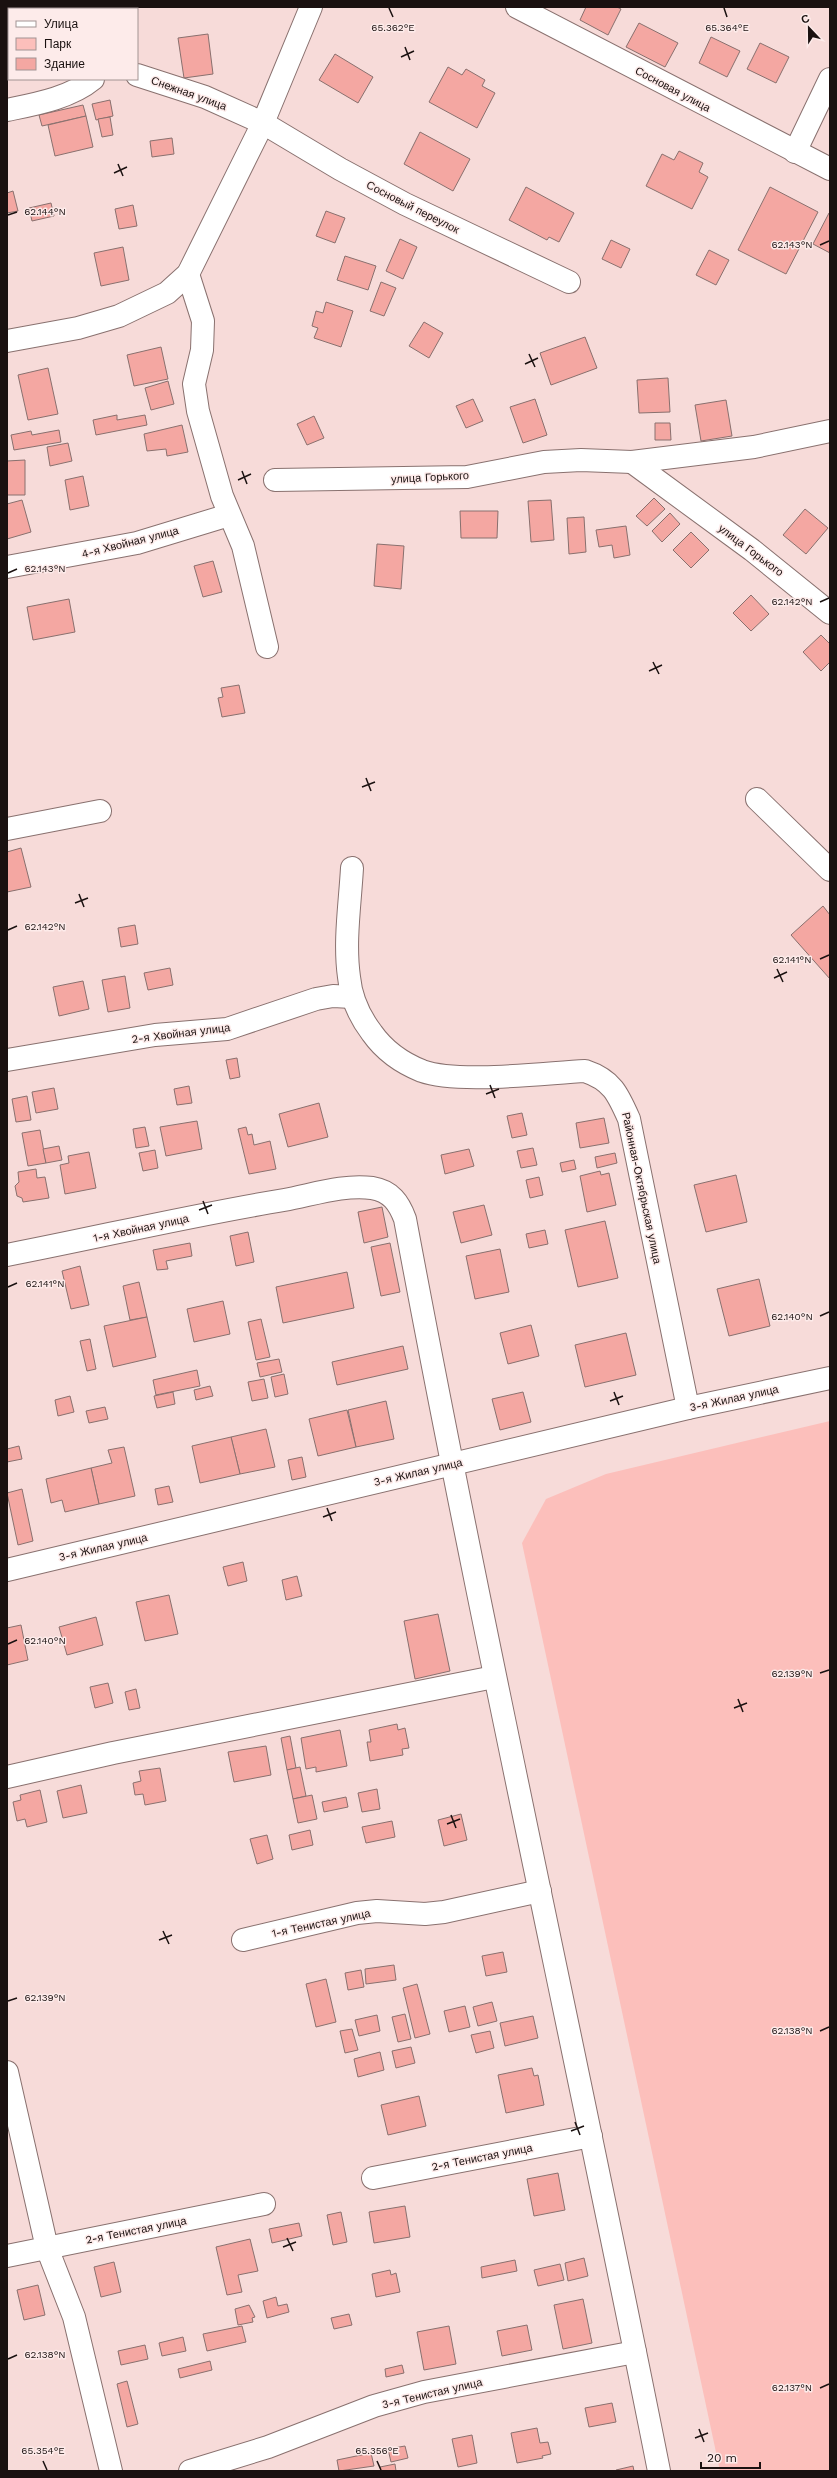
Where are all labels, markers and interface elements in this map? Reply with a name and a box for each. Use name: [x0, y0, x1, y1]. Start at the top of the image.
legend: [8, 8, 138, 80]
north arrow: [789, 8, 829, 48]
text: С: [799, 12, 812, 27]
text: Улица: [44, 17, 78, 31]
text: 65.362°E: [371, 22, 415, 33]
text: 65.364°E: [705, 22, 749, 33]
text: Парк: [44, 37, 72, 51]
text: Здание: [44, 57, 85, 71]
street label: Сосновая улица: [633, 64, 713, 115]
street label: Снежная улица: [149, 74, 229, 113]
street label: Сосновый переулок: [364, 178, 461, 237]
text: 62.144°N: [24, 206, 66, 217]
text: 62.143°N: [771, 239, 813, 250]
street label: улица Горького: [391, 469, 469, 486]
street label: улица Горького: [716, 522, 786, 579]
street label: 4-я Хвойная улица: [80, 524, 181, 561]
text: 62.143°N: [24, 563, 66, 574]
text: 62.142°N: [771, 596, 813, 607]
text: 62.142°N: [24, 921, 66, 932]
text: 62.141°N: [772, 954, 812, 965]
street label: 2-я Хвойная улица: [131, 1021, 232, 1046]
street label: Районная-Октябрьская улица: [619, 1111, 664, 1266]
street label: 1-я Хвойная улица: [92, 1212, 191, 1245]
text: 62.141°N: [25, 1278, 65, 1289]
text: 62.140°N: [771, 1311, 813, 1322]
street label: 3-я Жилая улица: [688, 1383, 781, 1414]
street label: 3-я Жилая улица: [373, 1456, 465, 1489]
street label: 3-я Жилая улица: [58, 1531, 150, 1564]
text: 62.140°N: [24, 1635, 66, 1646]
text: 62.139°N: [771, 1668, 813, 1679]
street label: 1-я Тенистая улица: [271, 1906, 372, 1940]
text: 62.139°N: [24, 1992, 66, 2003]
text: 62.138°N: [771, 2025, 813, 2036]
street label: 2-я Тенистая улица: [431, 2141, 534, 2174]
street label: 2-я Тенистая улица: [85, 2214, 188, 2247]
text: 62.138°N: [24, 2349, 66, 2360]
street label: 3-я Тенистая улица: [381, 2375, 484, 2411]
text: 62.137°N: [772, 2382, 812, 2393]
scale bar: [701, 2444, 760, 2470]
text: 65.354°E: [21, 2445, 65, 2456]
text: 65.356°E: [355, 2445, 399, 2456]
text: 20 m: [707, 2451, 737, 2465]

